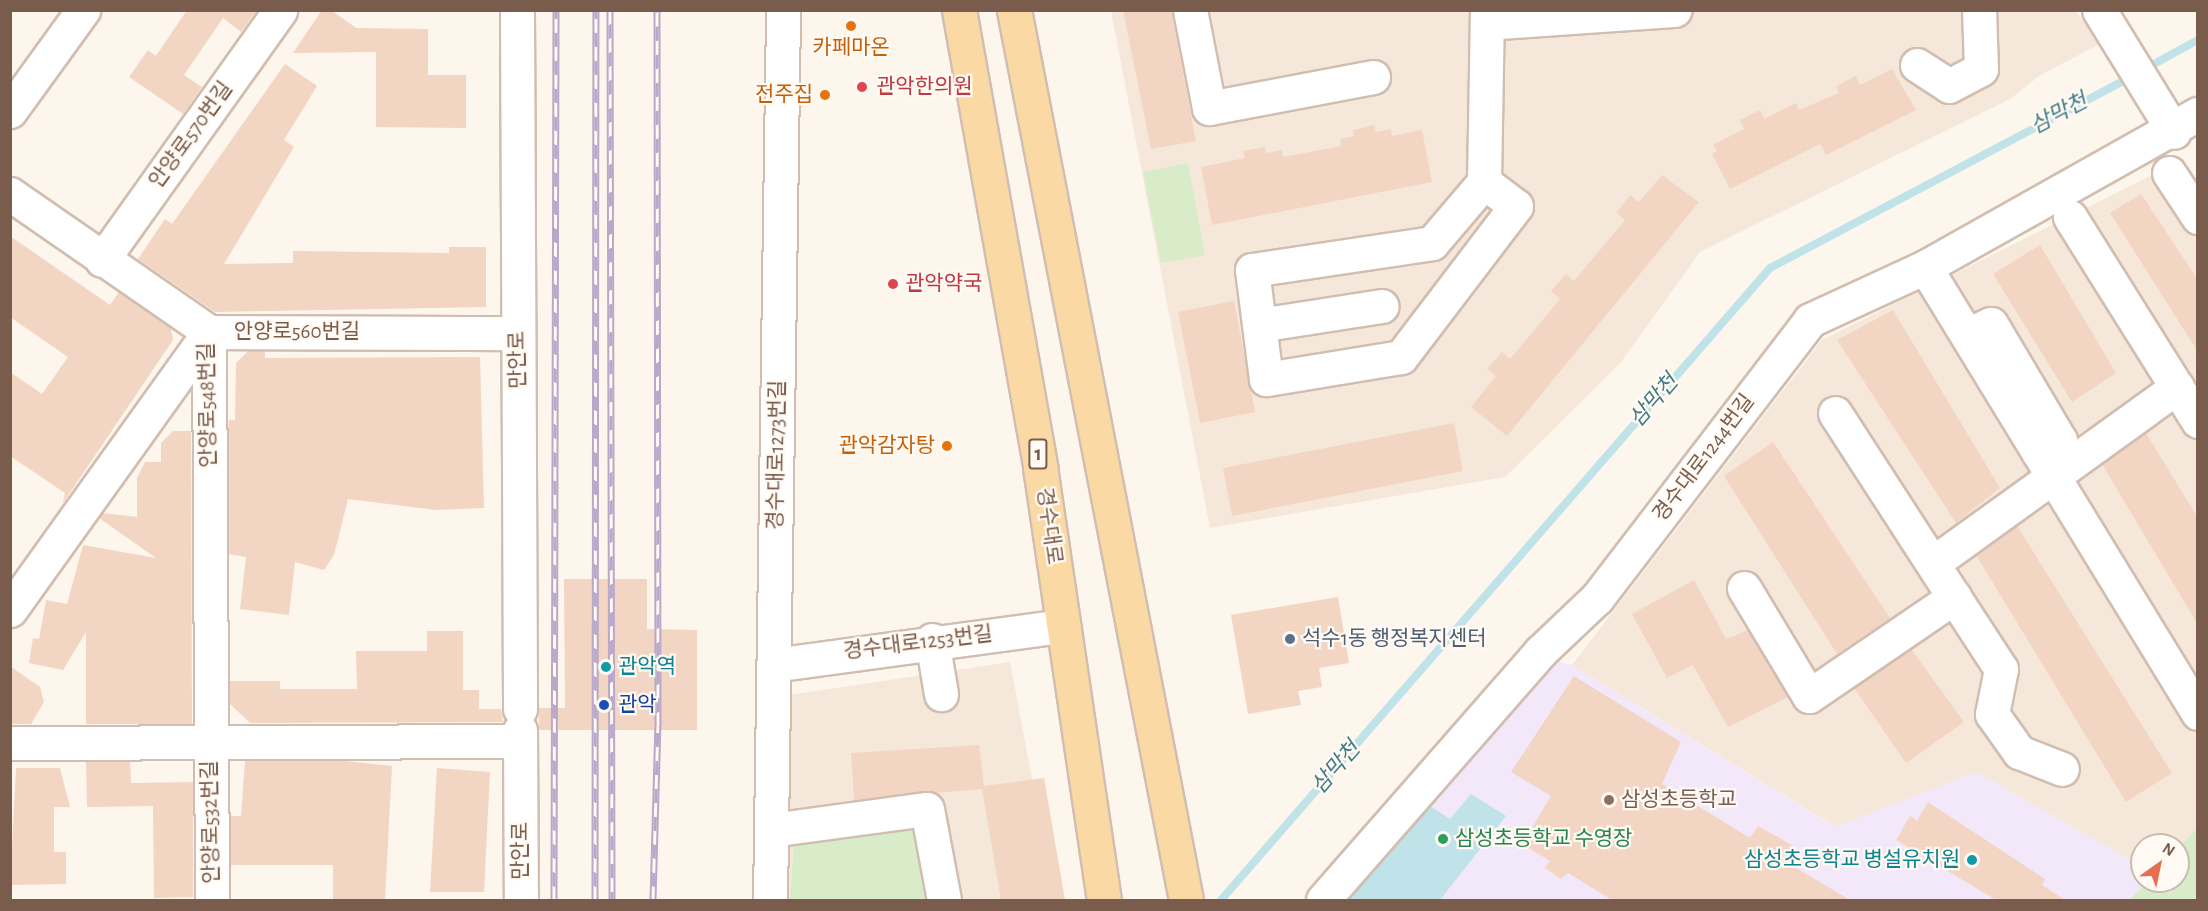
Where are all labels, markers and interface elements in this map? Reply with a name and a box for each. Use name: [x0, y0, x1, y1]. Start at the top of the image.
marker: 카페마온: [844, 19, 858, 33]
place label: 카페마온: [812, 35, 890, 61]
place label: 관악한의원: [876, 74, 973, 100]
street label: 안양로570번길: [144, 77, 238, 193]
marker: 관악한의원: [853, 78, 871, 96]
place label: 전주집: [755, 82, 813, 108]
marker: 전주집: [818, 88, 832, 102]
water label: 삼막천: [2026, 88, 2092, 140]
place label: 관악약국: [905, 271, 982, 297]
marker: 관악약국: [886, 277, 900, 291]
street label: 안양로560번길: [234, 319, 360, 345]
street label: 만안로: [505, 331, 531, 389]
street label: 안양로548번길: [194, 342, 222, 468]
water label: 삼막천: [1624, 369, 1684, 433]
street label: 경수대로1273번길: [763, 380, 791, 530]
street label: 경수대로1244번길: [1648, 389, 1760, 527]
place label: 관악감자탕: [838, 433, 935, 459]
road number: 1: [1028, 437, 1048, 471]
marker: 관악감자탕: [940, 439, 954, 453]
street label: 경수대로: [1031, 486, 1067, 566]
street label: 경수대로1253번길: [842, 621, 994, 665]
place label: 석수1동 행정복지센터: [1302, 626, 1487, 652]
marker: 석수1동 행정복지센터: [1283, 632, 1297, 646]
place label: 관악역: [618, 654, 676, 680]
marker: 관악역: [599, 660, 613, 674]
place label: 관악: [618, 692, 657, 718]
marker: 관악: [595, 696, 613, 714]
water label: 삼막천: [1306, 736, 1366, 800]
street label: 안양로532번길: [197, 760, 225, 884]
place label: 삼성초등학교: [1621, 787, 1737, 813]
marker: 삼성초등학교: [1602, 793, 1616, 807]
street label: 만안로: [508, 822, 534, 880]
place label: 삼성초등학교 수영장: [1455, 826, 1632, 852]
marker: 삼성초등학교 수영장: [1436, 832, 1450, 846]
north arrow: [2130, 833, 2190, 893]
text: N: [2160, 840, 2178, 859]
place label: 삼성초등학교 병설유치원: [1744, 847, 1960, 873]
marker: 삼성초등학교 병설유치원: [1965, 853, 1979, 867]

